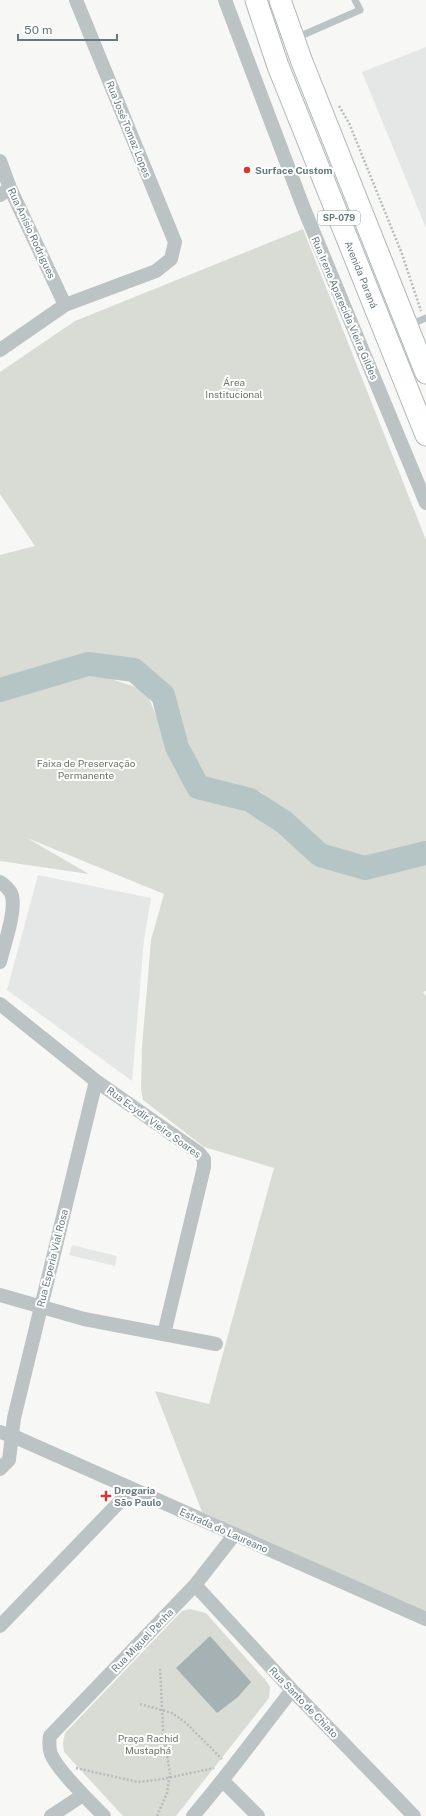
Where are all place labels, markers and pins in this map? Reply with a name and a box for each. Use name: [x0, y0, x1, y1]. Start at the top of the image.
place label: Surface Custom: [255, 164, 333, 176]
marker: Surface Custom: [242, 165, 252, 175]
place label: Drogaria São Paulo: [114, 1484, 162, 1508]
marker: Drogaria São Paulo: [101, 1491, 111, 1501]

